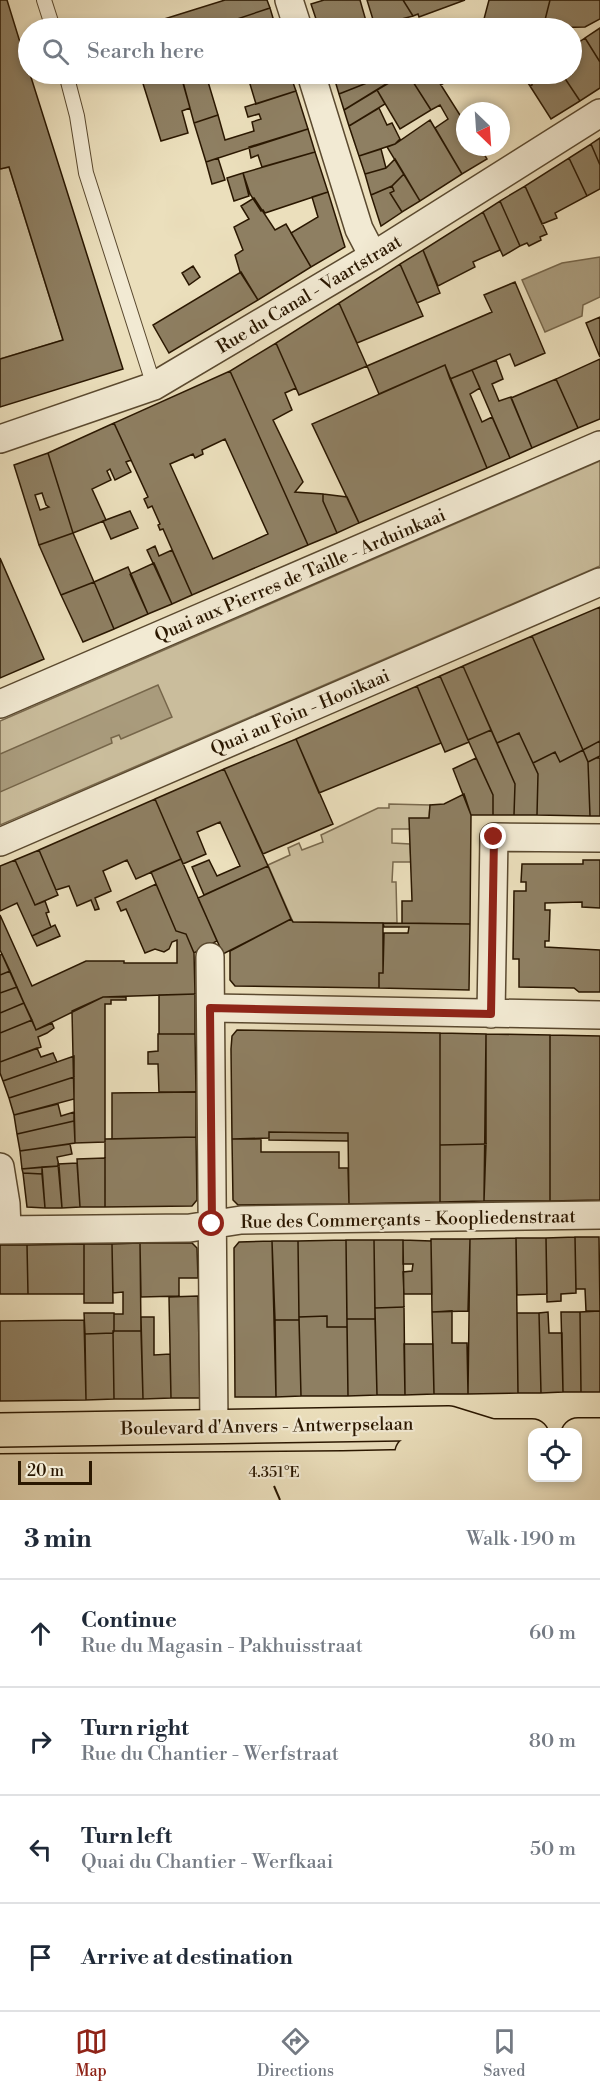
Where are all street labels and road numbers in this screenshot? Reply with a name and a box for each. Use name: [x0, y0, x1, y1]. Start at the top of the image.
street label: Rue du Canal - Vaartstraat: [213, 230, 406, 359]
street label: Quai aux Pierres de Taille - Arduinkaai: [151, 503, 449, 647]
street label: Quai au Foin - Hooikaai: [207, 664, 393, 761]
street label: Rue des Commerçants - Koopliedenstraat: [240, 1205, 577, 1234]
street label: Boulevard d'Anvers - Antwerpselaan: [119, 1412, 414, 1441]

